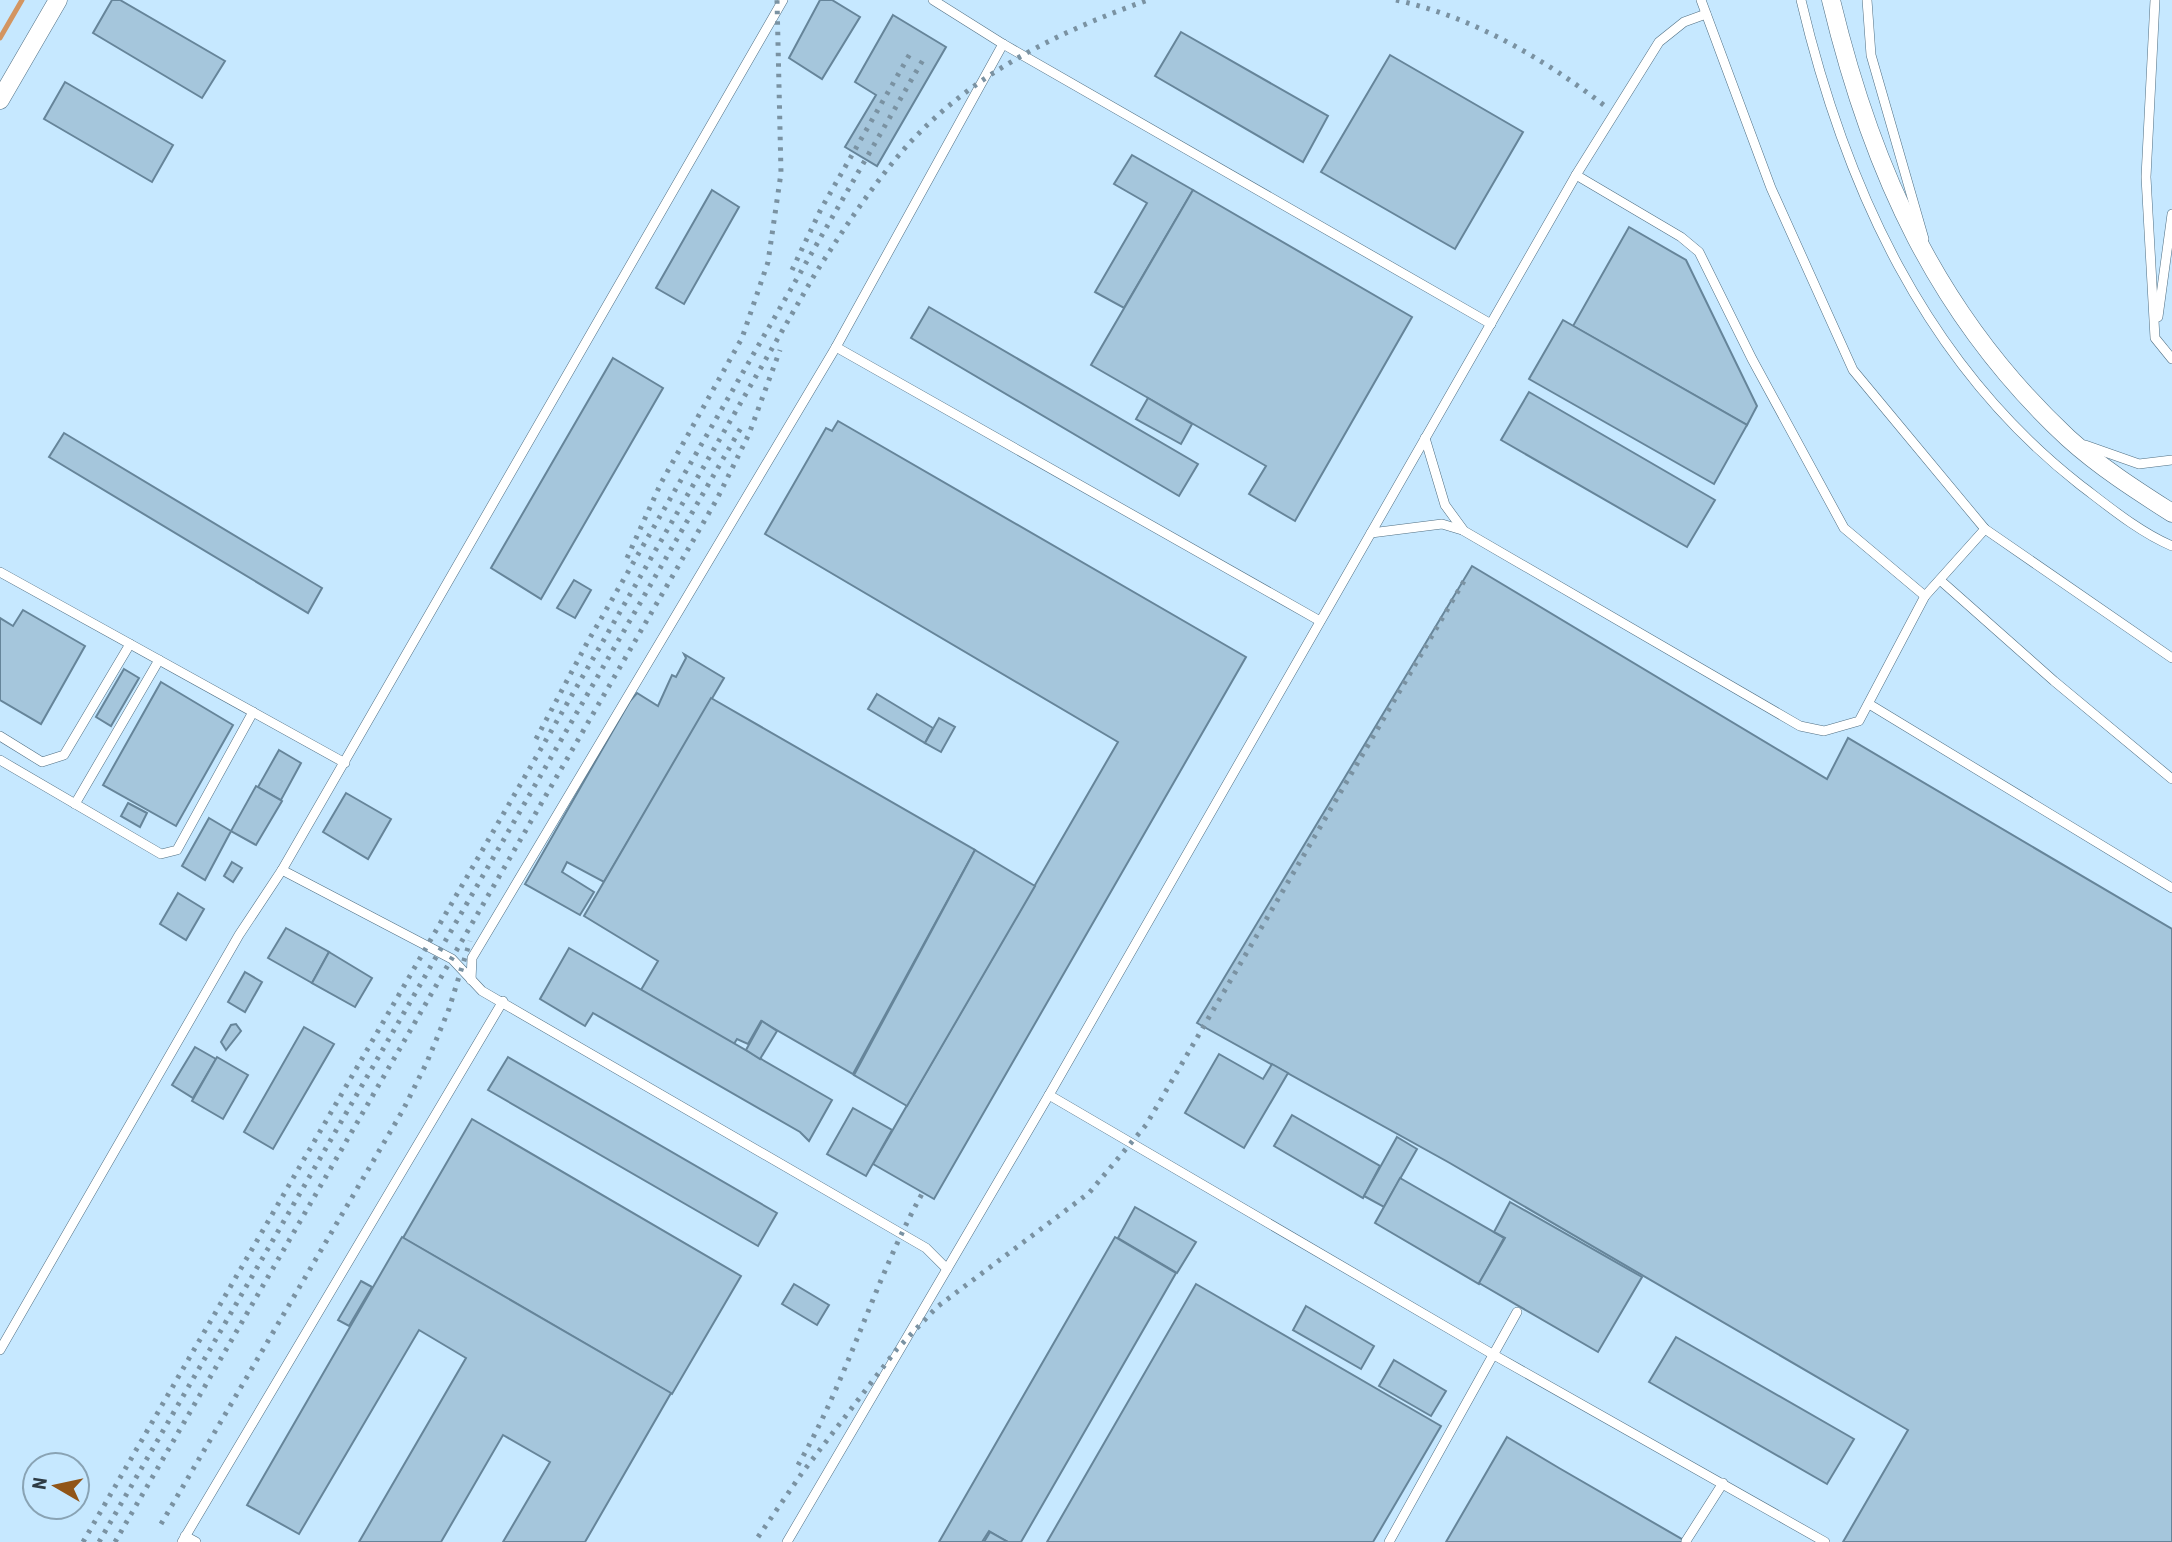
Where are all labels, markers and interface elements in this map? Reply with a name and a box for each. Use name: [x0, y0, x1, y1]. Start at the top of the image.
north arrow: [21, 1451, 91, 1521]
text: N: [27, 1476, 52, 1491]

